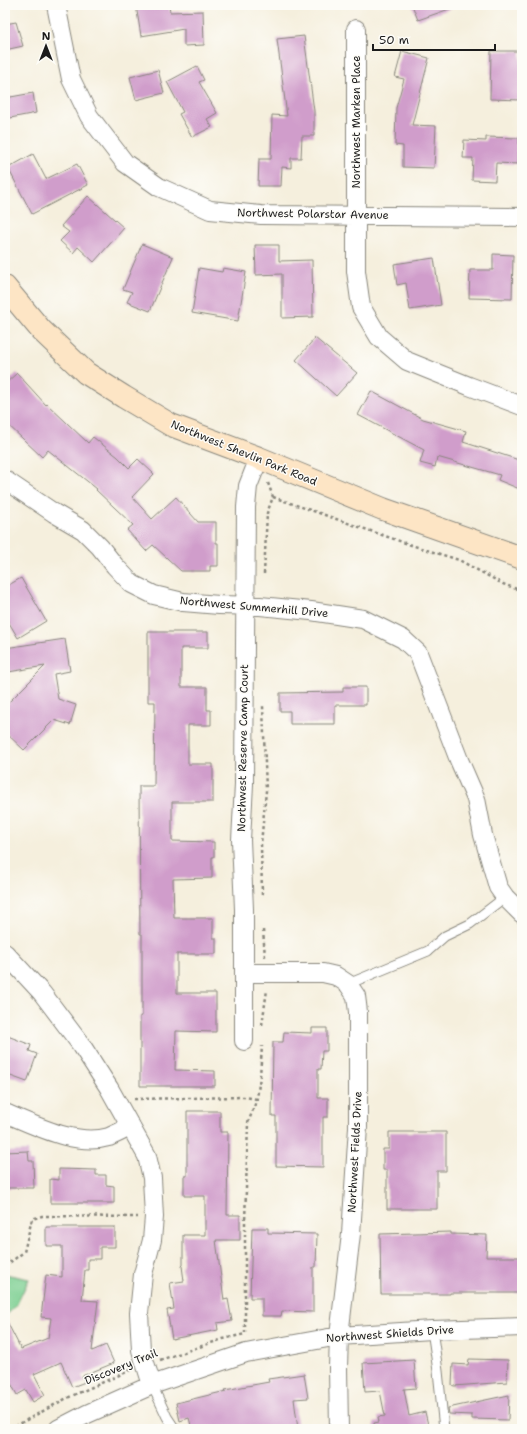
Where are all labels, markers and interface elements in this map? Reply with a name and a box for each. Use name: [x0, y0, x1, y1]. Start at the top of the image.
north arrow: [26, 26, 66, 66]
scale bar: [373, 26, 495, 52]
text: N: [42, 29, 51, 44]
text: 50 m: [379, 32, 409, 48]
street label: Northwest Marken Place: [349, 56, 364, 188]
street label: Northwest Polarstar Avenue: [237, 205, 389, 223]
street label: Northwest Shevlin Park Road: [169, 417, 319, 489]
street label: Northwest Summerhill Drive: [179, 593, 329, 621]
street label: Northwest Reserve Camp Court: [234, 664, 252, 832]
street label: Northwest Fields Drive: [344, 1091, 366, 1213]
street label: Northwest Shields Drive: [325, 1322, 455, 1346]
street label: Discovery Trail: [82, 1345, 160, 1388]

